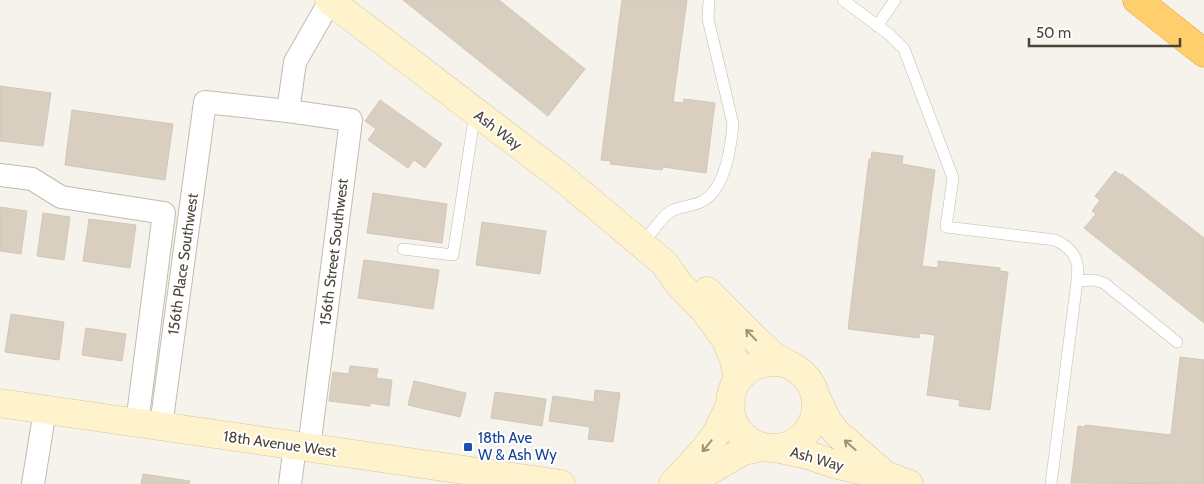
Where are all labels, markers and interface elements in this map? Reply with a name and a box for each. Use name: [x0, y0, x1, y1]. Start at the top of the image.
scale bar: [1029, 15, 1180, 47]
text: 50 m: [1036, 24, 1071, 42]
street label: Ash Way: [471, 106, 526, 154]
street label: 156th Street Southwest: [316, 178, 352, 326]
street label: 156th Place Southwest: [164, 192, 202, 336]
one-way arrow: [745, 329, 757, 341]
street label: 18th Avenue West: [222, 427, 338, 461]
place label: 18th Ave W & Ash Wy: [478, 429, 557, 464]
one-way arrow: [702, 439, 713, 452]
one-way arrow: [844, 439, 857, 451]
marker: 18th Ave W & Ash Wy: [462, 441, 474, 453]
street label: Ash Way: [788, 443, 846, 475]

